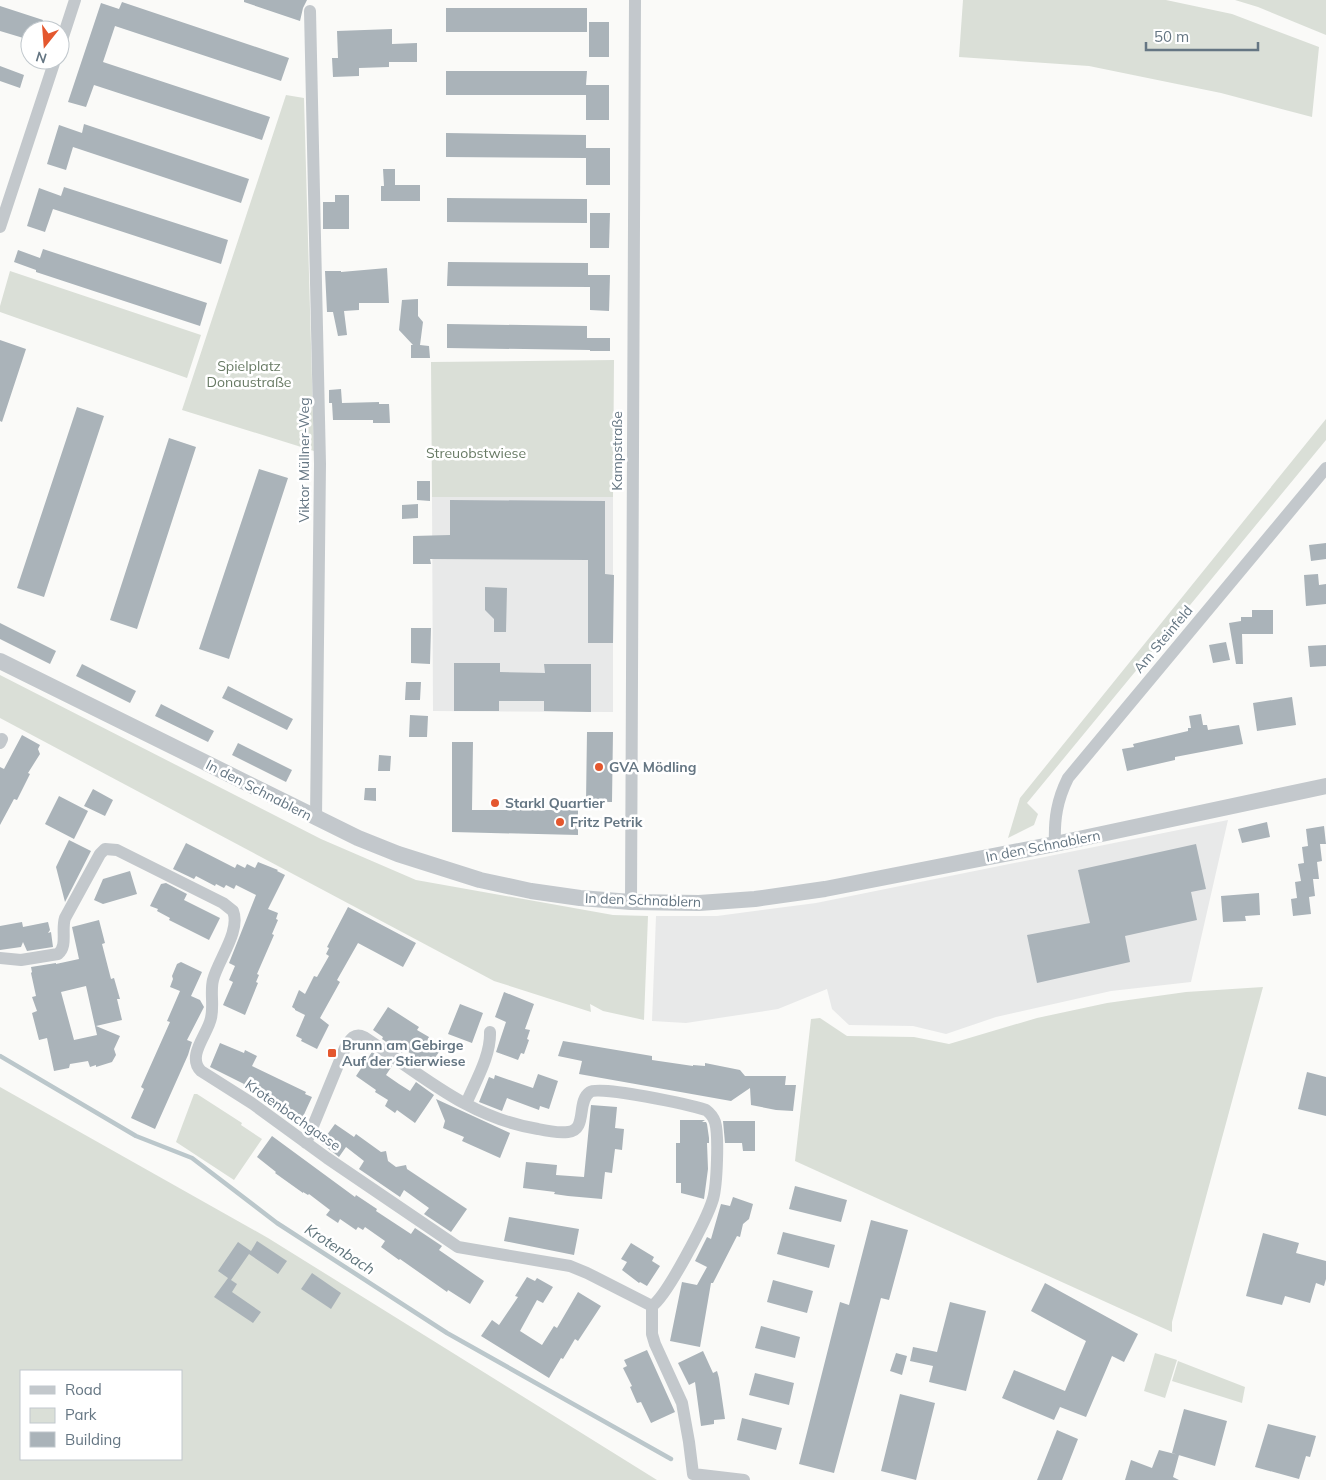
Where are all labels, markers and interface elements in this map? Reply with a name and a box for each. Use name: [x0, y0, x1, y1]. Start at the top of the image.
north arrow: [20, 20, 70, 70]
scale bar: [1146, 20, 1258, 52]
text: 50 m: [1154, 27, 1189, 46]
text: N: [34, 47, 49, 68]
park label: Spielplatz Donaustraße: [207, 357, 291, 391]
street label: Viktor Müllner-Weg: [295, 397, 313, 523]
street label: Kampstraße: [608, 411, 626, 491]
park label: Streuobstwiese: [426, 444, 526, 462]
street label: Am Steinfeld: [1129, 601, 1197, 677]
street label: In den Schnablern: [203, 756, 315, 824]
place label: GVA Mödling: [609, 758, 696, 776]
marker: GVA Mödling: [593, 761, 605, 773]
place label: Starkl Quartier: [505, 794, 605, 812]
marker: Starkl Quartier: [489, 797, 501, 809]
place label: Fritz Petrik: [570, 813, 643, 831]
marker: Fritz Petrik: [554, 816, 566, 828]
street label: In den Schnablern: [984, 826, 1102, 866]
street label: In den Schnablern: [584, 889, 702, 911]
place label: Brunn am Gebirge Auf der Stierwiese: [342, 1036, 466, 1070]
marker: Brunn am Gebirge Auf der Stierwiese: [326, 1047, 338, 1059]
street label: Krotenbachgasse: [242, 1075, 344, 1155]
water label: Krotenbach: [301, 1219, 379, 1279]
legend: [20, 1370, 182, 1460]
text: Road: [65, 1380, 102, 1399]
text: Park: [65, 1405, 97, 1424]
text: Building: [65, 1430, 121, 1449]

